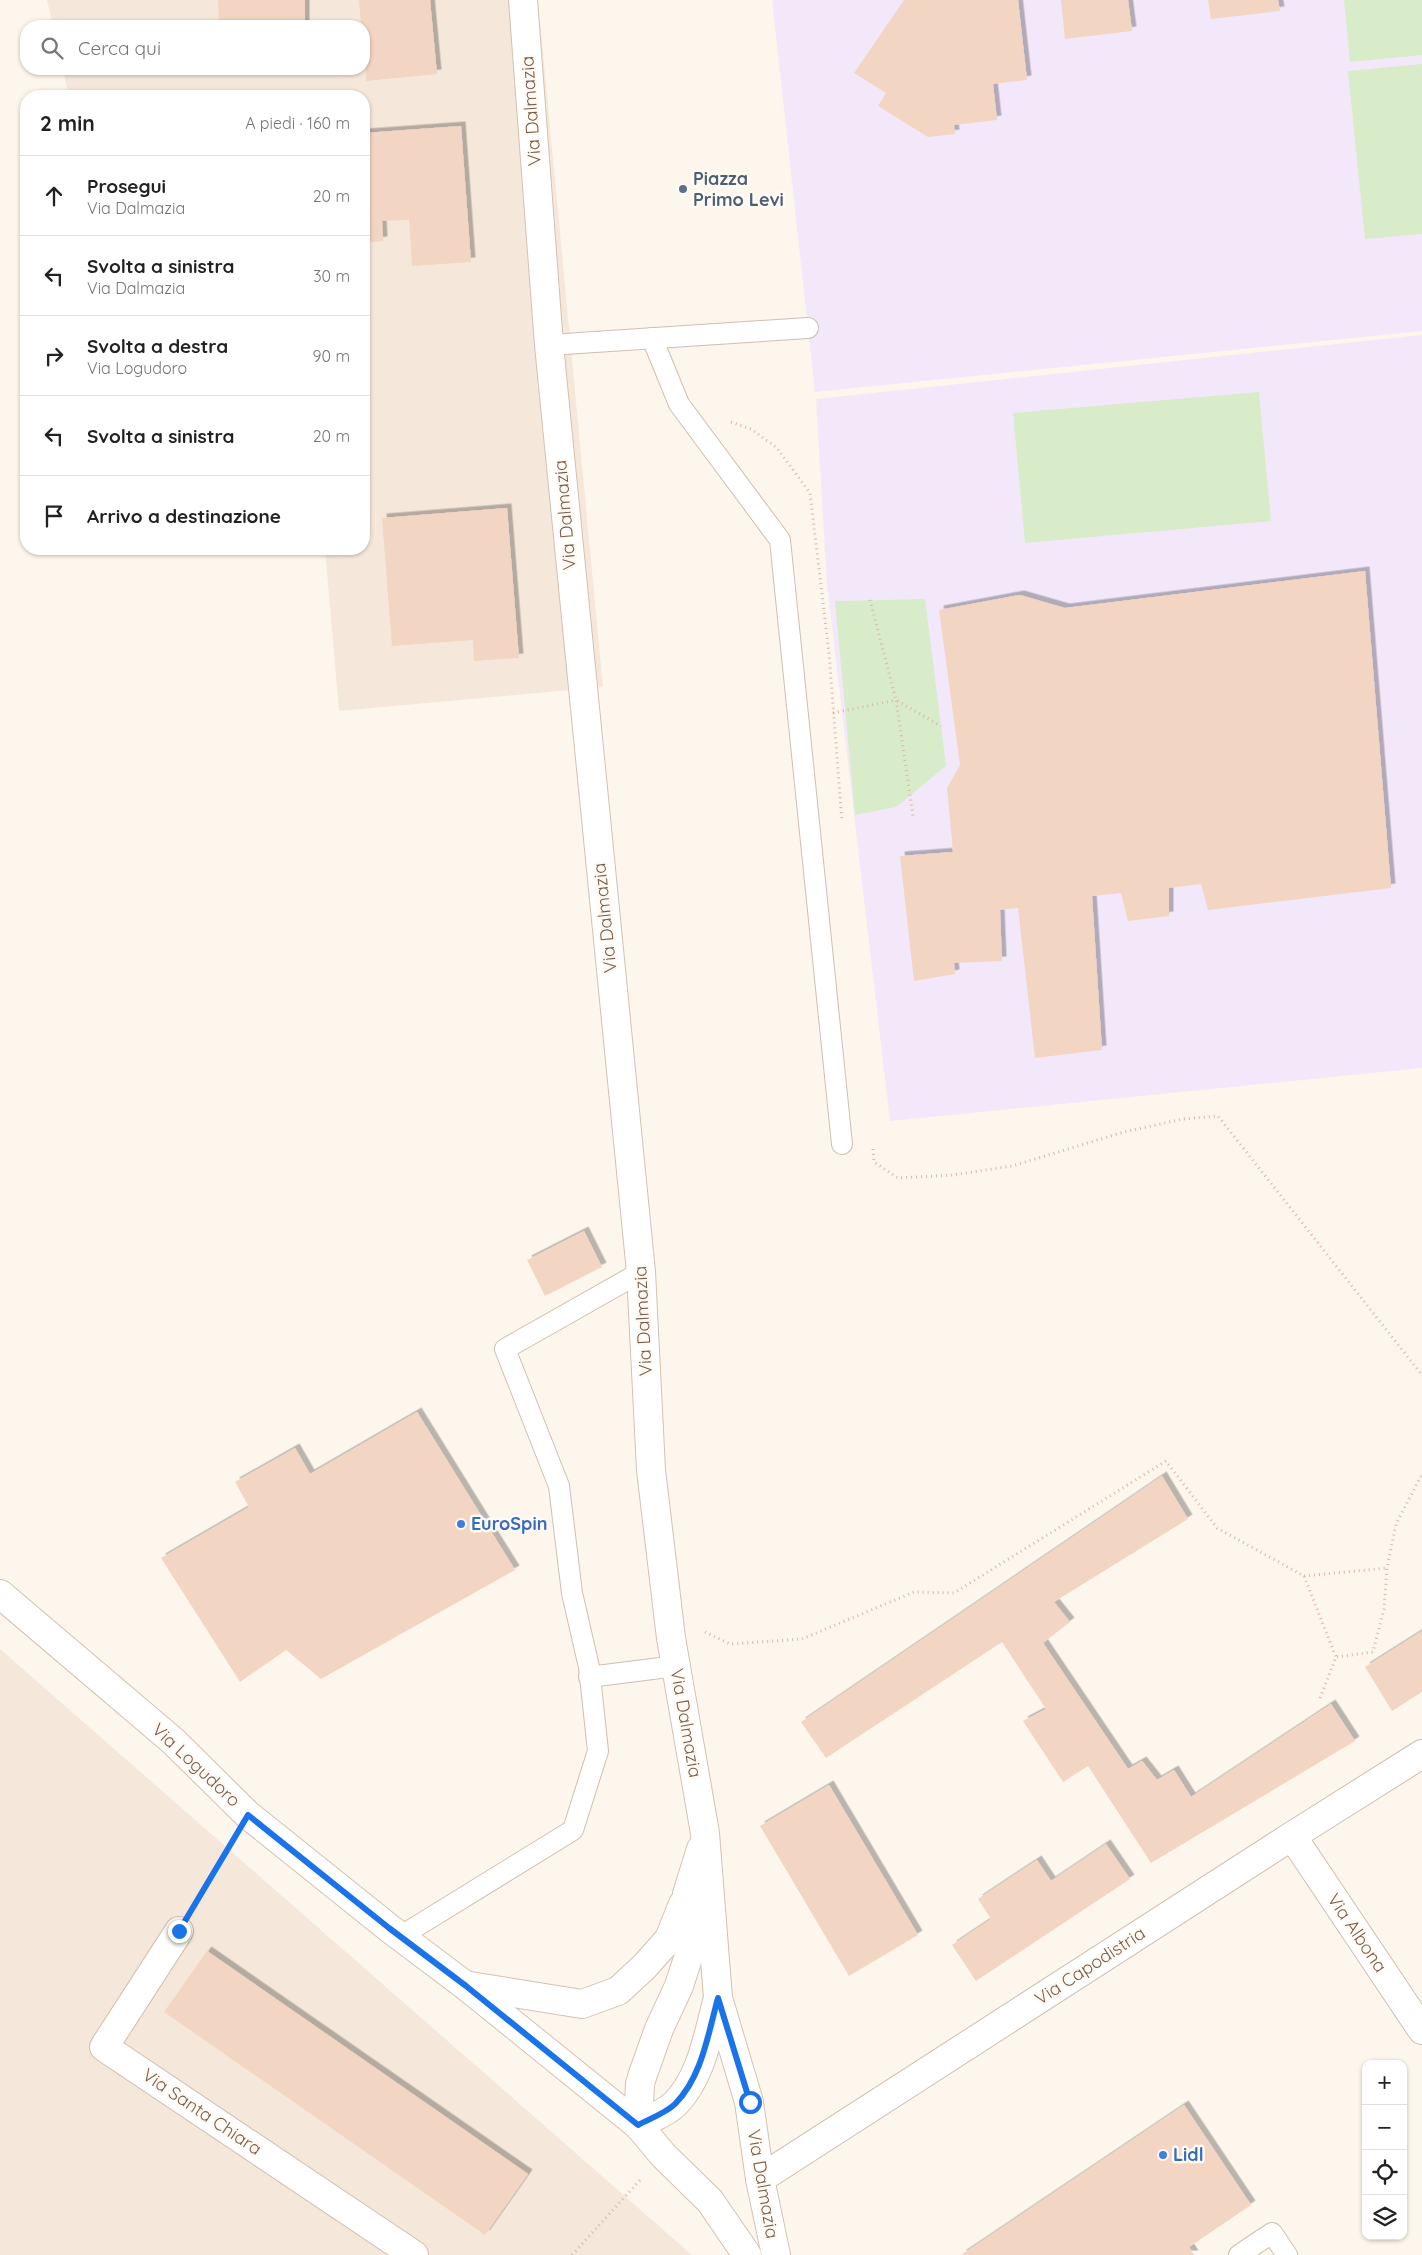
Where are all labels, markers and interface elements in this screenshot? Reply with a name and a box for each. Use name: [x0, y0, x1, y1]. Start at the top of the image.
search box: [20, 20, 370, 75]
icon: search: [38, 34, 66, 62]
text: Cerca qui: [78, 36, 161, 60]
street label: Via Dalmazia: [515, 55, 546, 167]
text: 2 min: [40, 110, 95, 136]
text: A piedi · 160 m: [245, 113, 350, 133]
place label: Piazza Primo Levi: [693, 167, 784, 211]
text: Prosegui: [87, 174, 166, 198]
icon: ahead: [40, 182, 68, 210]
marker: Piazza Primo Levi: [677, 183, 689, 195]
text: 20 m: [313, 186, 350, 206]
text: Via Dalmazia: [87, 198, 185, 218]
text: Svolta a sinistra: [87, 254, 234, 278]
icon: left: [40, 262, 68, 290]
text: 30 m: [313, 266, 350, 286]
text: Via Dalmazia: [87, 278, 185, 298]
text: Svolta a destra: [87, 334, 228, 358]
icon: right: [40, 342, 68, 370]
text: 90 m: [313, 346, 350, 366]
text: Via Logudoro: [87, 358, 187, 378]
icon: left: [40, 422, 68, 450]
text: Svolta a sinistra: [87, 424, 234, 448]
text: 20 m: [313, 426, 350, 446]
street label: Via Dalmazia: [548, 459, 581, 571]
icon: arrive: [40, 502, 68, 530]
text: Arrivo a destinazione: [87, 504, 281, 528]
street label: Via Dalmazia: [587, 862, 622, 974]
street label: Via Dalmazia: [628, 1265, 657, 1377]
place label: EuroSpin: [471, 1512, 547, 1535]
marker: EuroSpin: [455, 1518, 467, 1530]
street label: Via Dalmazia: [666, 1667, 707, 1779]
street label: Via Logudoro: [147, 1718, 245, 1811]
street label: Via Albona: [1323, 1889, 1392, 1977]
route end: [168, 1920, 191, 1943]
street label: Via Capodistria: [1030, 1921, 1149, 2010]
map controls: [1362, 2060, 1407, 2240]
button: +: [1362, 2060, 1407, 2105]
street label: Via Santa Chiara: [138, 2063, 266, 2160]
route start: [739, 2091, 762, 2114]
button: −: [1362, 2105, 1407, 2150]
street label: Via Dalmazia: [743, 2128, 784, 2240]
place label: Lidl: [1173, 2143, 1204, 2166]
marker: Lidl: [1157, 2149, 1169, 2161]
button: locate: [1362, 2150, 1407, 2195]
button: layers: [1362, 2195, 1407, 2240]

